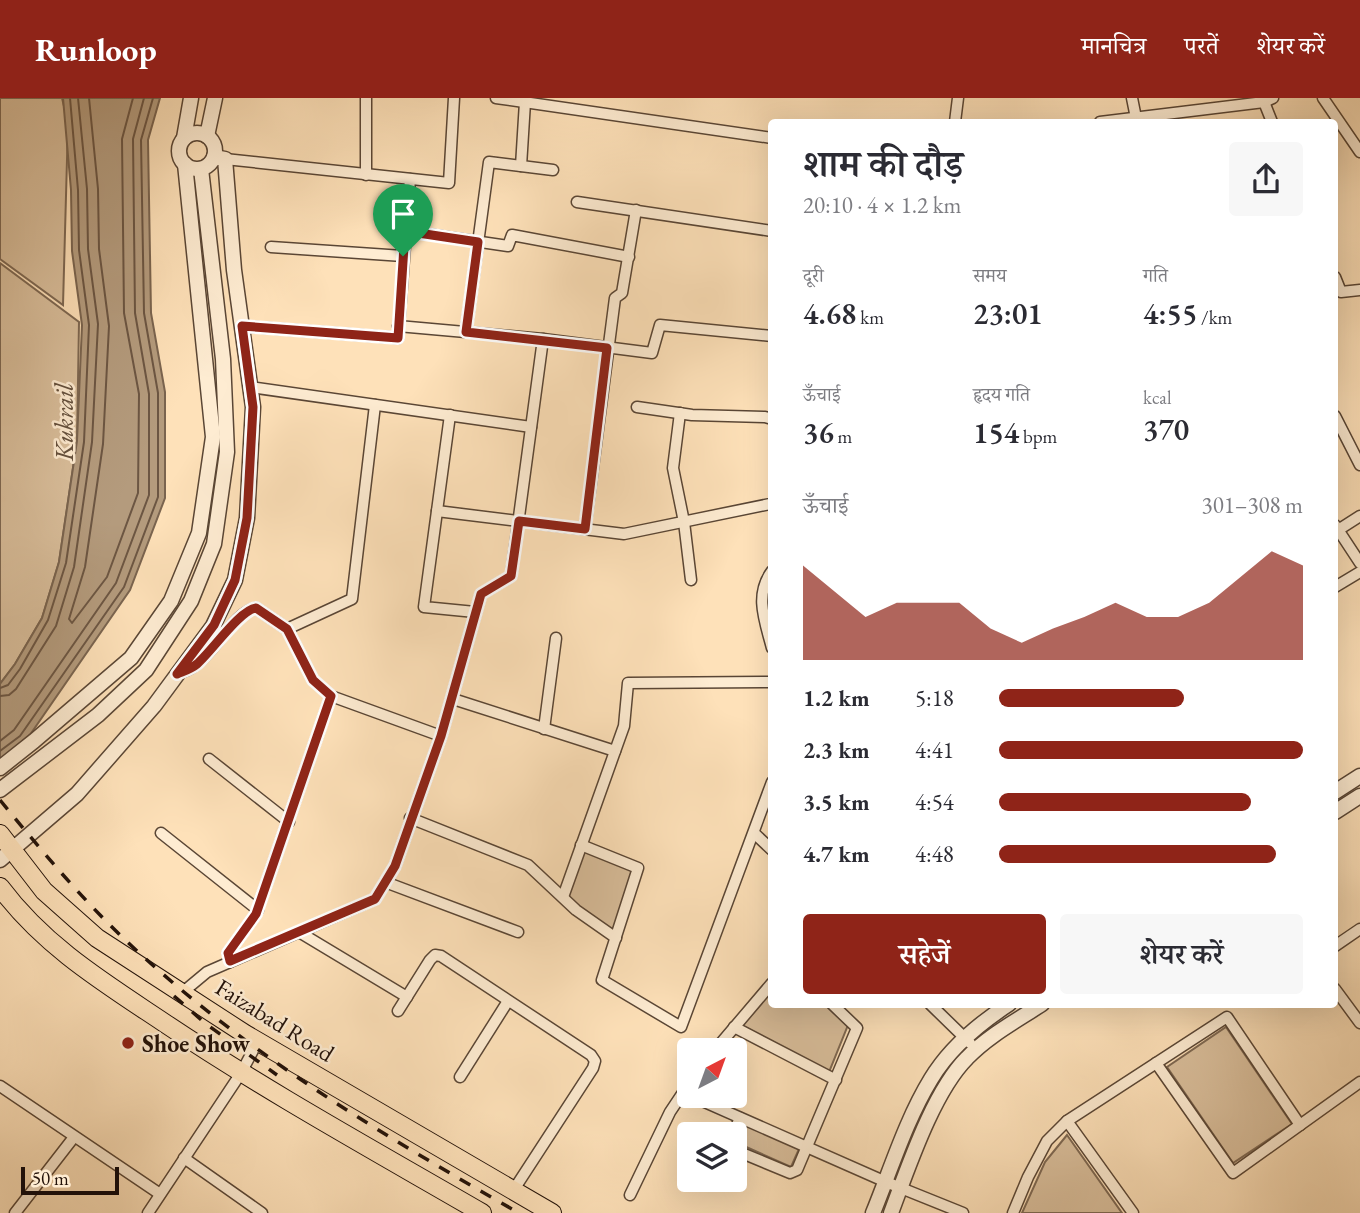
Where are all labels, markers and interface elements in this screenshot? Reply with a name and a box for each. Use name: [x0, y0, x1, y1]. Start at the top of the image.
text: Runloop: [35, 28, 157, 71]
text: मानचित्र: [1081, 30, 1146, 61]
text: परतें: [1184, 30, 1219, 61]
text: शेयर करें: [1257, 30, 1325, 61]
text: शाम की दौड़: [803, 139, 963, 188]
button: share: [1229, 142, 1303, 216]
pin: [373, 184, 433, 256]
text: 20:10 · 4 × 1.2 km: [803, 190, 961, 220]
icon: arrive: [384, 195, 422, 233]
text: दूरी: [803, 263, 824, 288]
text: समय: [973, 263, 1006, 288]
text: गति: [1143, 263, 1168, 288]
text: 4.68: [803, 294, 856, 333]
text: 23:01: [973, 294, 1043, 333]
text: 4:55: [1143, 294, 1197, 333]
text: km: [856, 305, 884, 330]
text: /km: [1197, 305, 1232, 330]
water label: Kukrail: [47, 382, 81, 462]
text: ऊँचाई: [803, 382, 840, 407]
text: हृदय गति: [973, 382, 1030, 407]
text: kcal: [1143, 385, 1172, 410]
text: 370: [1143, 410, 1189, 449]
text: 36: [803, 413, 834, 452]
text: 154: [973, 413, 1019, 452]
text: m: [834, 424, 852, 449]
text: bpm: [1019, 424, 1057, 449]
text: ऊँचाई: [803, 490, 848, 520]
text: 301–308 m: [1202, 490, 1303, 520]
text: 1.2 km: [803, 683, 870, 713]
text: 5:18: [915, 683, 954, 713]
text: 2.3 km: [803, 735, 870, 765]
text: 4:41: [915, 735, 954, 765]
text: 3.5 km: [803, 787, 870, 817]
text: 4:54: [915, 787, 954, 817]
text: 4.7 km: [803, 839, 870, 869]
text: 4:48: [915, 839, 954, 869]
button: सहेजें: [803, 914, 1046, 994]
button: शेयर करें: [1060, 914, 1303, 994]
street label: Faizabad Road: [210, 971, 341, 1069]
place label: Shoe Show: [142, 1028, 250, 1059]
marker: Shoe Show: [120, 1035, 136, 1051]
north arrow: [677, 1038, 747, 1108]
map controls: [677, 1038, 747, 1192]
button: layers: [677, 1122, 747, 1192]
scale bar: [21, 1164, 119, 1196]
text: 50 m: [32, 1166, 69, 1191]

